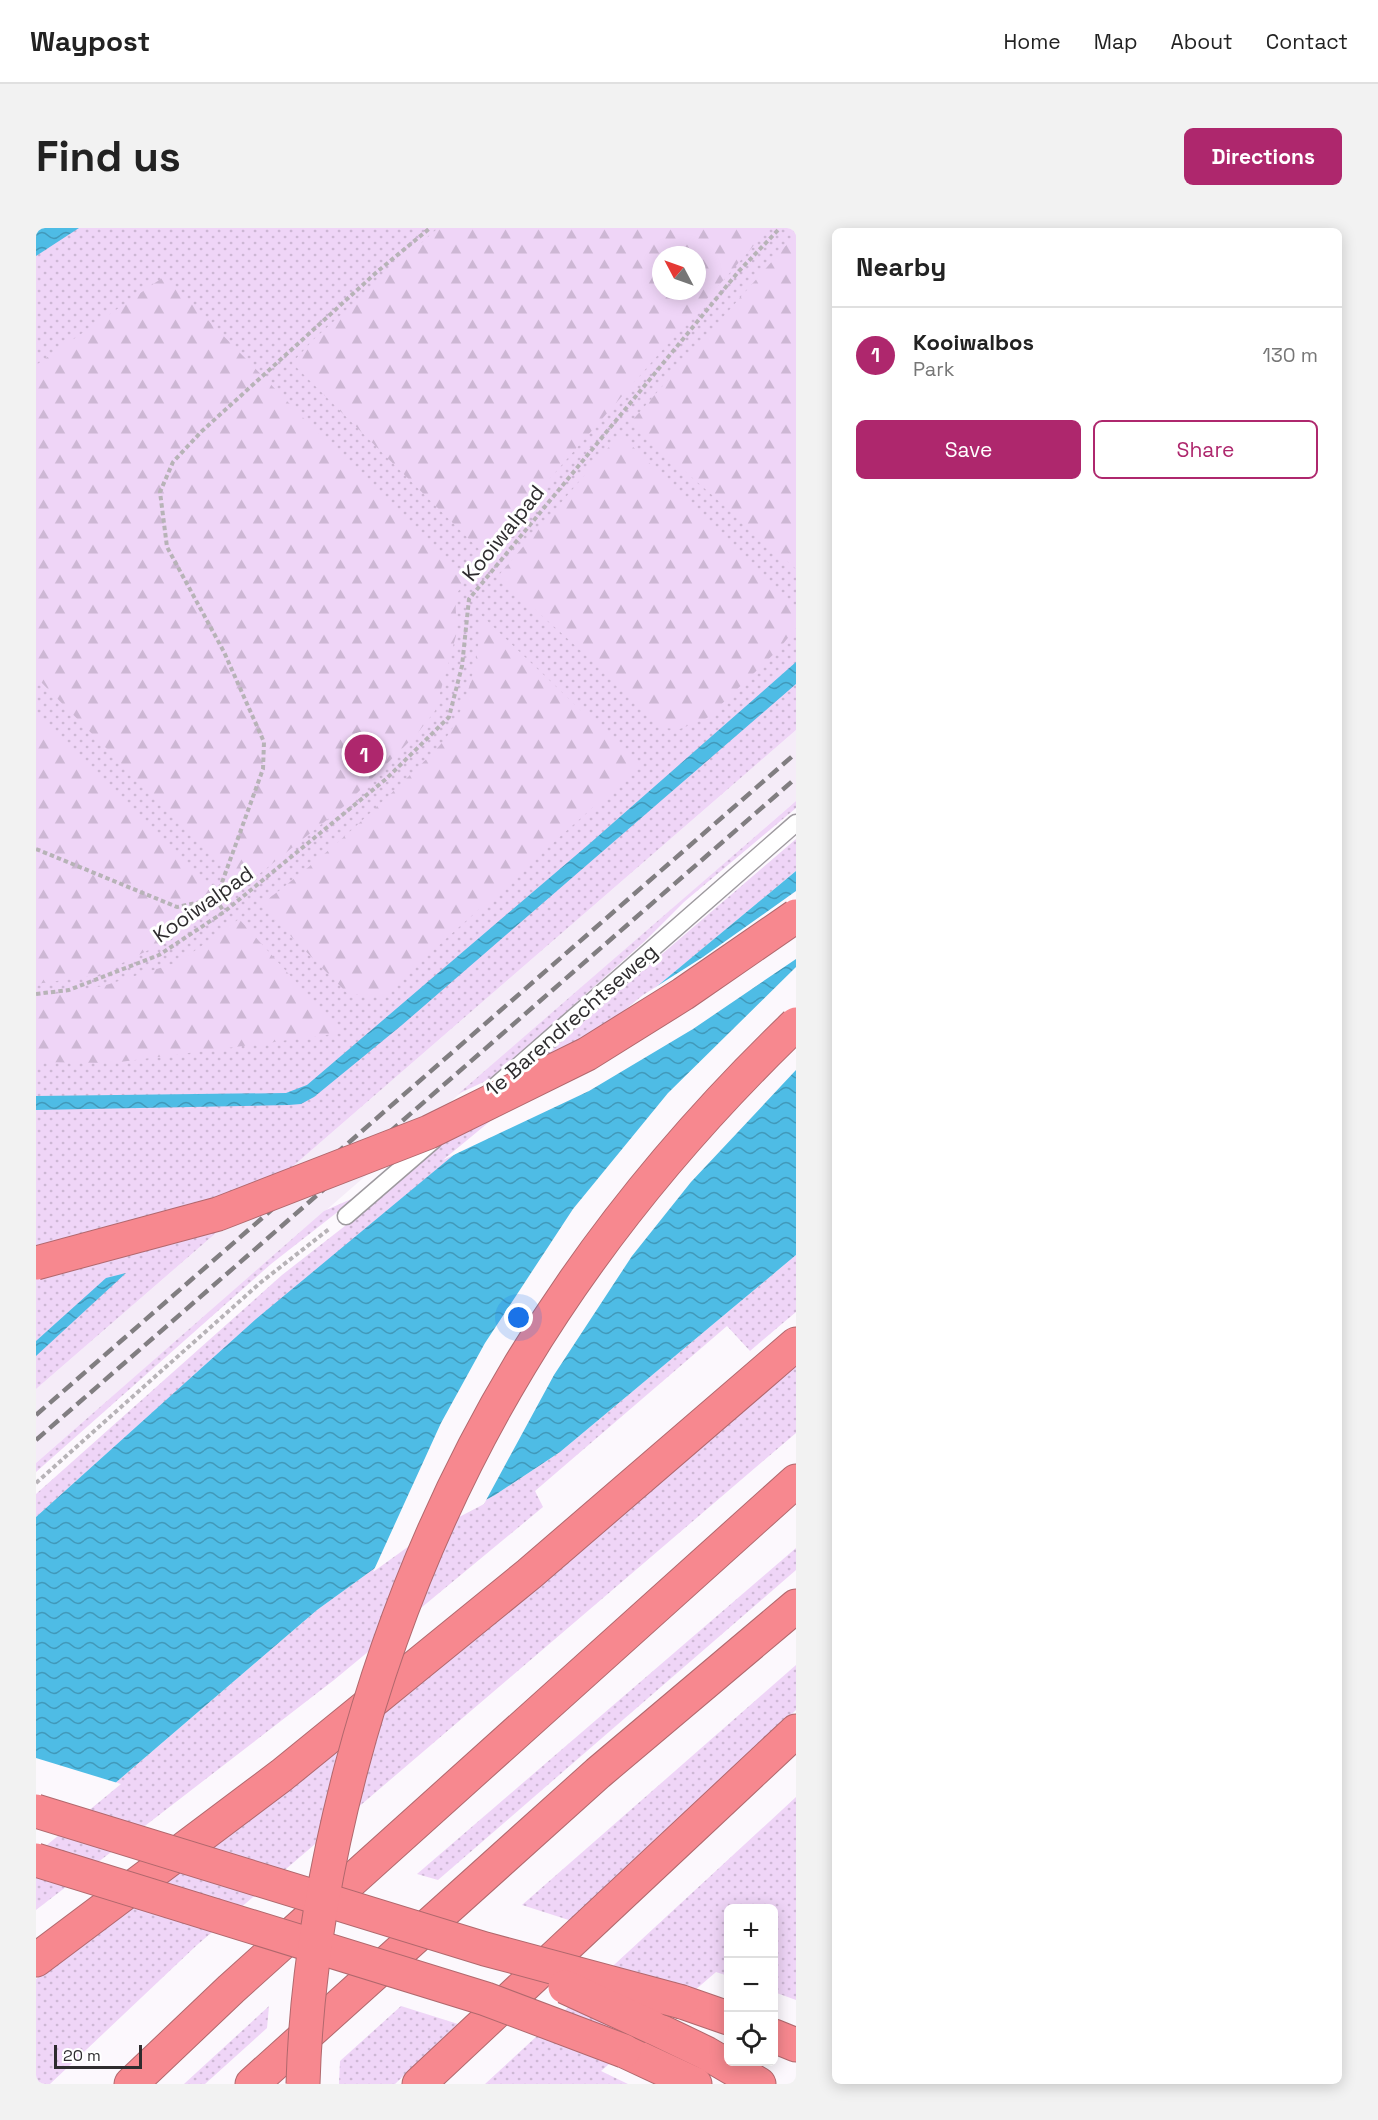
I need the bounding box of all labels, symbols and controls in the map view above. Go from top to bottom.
text: Waypost [30,23,150,59]
text: Home [1003,28,1061,55]
text: Map [1094,28,1138,55]
text: About [1171,28,1233,55]
text: Contact [1266,28,1348,55]
button: Directions [1184,128,1342,185]
text: Find us [36,130,181,183]
north arrow [652,246,706,300]
text: Nearby [856,250,946,284]
text: Kooiwalbos [913,328,1034,356]
text: 1 [871,342,880,368]
text: 130 m [1262,342,1318,368]
text: Park [913,356,955,382]
button: Save [856,420,1081,479]
button: Share [1093,420,1318,479]
street label: Kooiwalpad [456,479,550,587]
pin: 1 [344,732,384,776]
street label: Kooiwalpad [148,860,258,948]
street label: 1e Barendrechtseweg [479,938,663,1102]
your location [504,1303,533,1332]
map controls [724,1904,778,2066]
button: + [724,1904,778,1958]
button: − [724,1958,778,2012]
button: locate [724,2012,778,2066]
scale bar [54,2042,142,2070]
text: 20 m [63,2045,101,2066]

